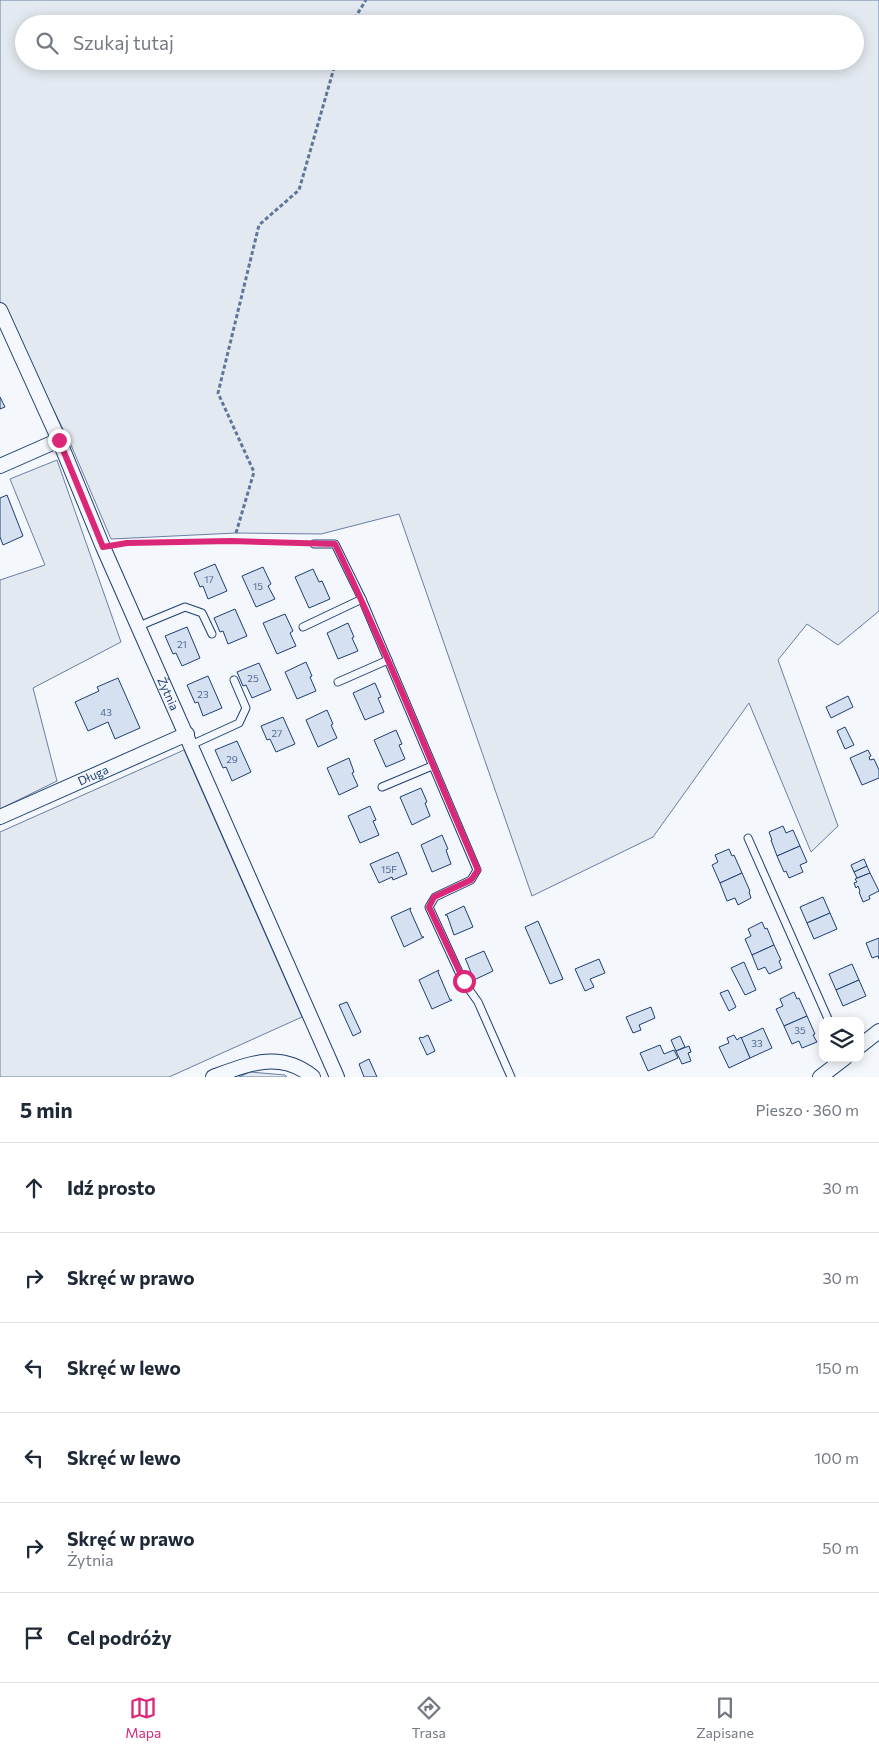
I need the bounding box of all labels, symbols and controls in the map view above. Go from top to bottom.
search box [15,15,864,70]
icon: search [33,29,61,57]
text: Szukaj tutaj [73,31,174,54]
route end [48,429,71,452]
house number: 17 [204,573,214,585]
house number: 15 [253,580,263,592]
house number: 21 [177,638,187,650]
house number: 25 [247,672,259,684]
street label: Żytnia [155,675,182,712]
house number: 23 [197,688,209,700]
house number: 43 [100,706,112,718]
house number: 27 [272,727,282,739]
house number: 29 [226,753,238,765]
street label: Długa [75,762,110,788]
house number: 15F [381,863,397,875]
route start [453,970,476,993]
map controls [819,1017,864,1062]
button: layers [819,1017,864,1062]
house number: 35 [794,1024,806,1036]
house number: 33 [751,1037,763,1049]
text: 5 min [20,1097,73,1122]
text: Pieszo · 360 m [755,1100,859,1119]
icon: ahead [20,1174,48,1202]
text: Idź prosto [67,1176,156,1199]
text: 30 m [822,1178,859,1197]
icon: right [20,1264,48,1292]
text: Skręć w prawo [67,1266,195,1289]
text: 30 m [822,1268,859,1287]
icon: left [20,1354,48,1382]
text: Skręć w lewo [67,1356,181,1379]
text: 150 m [816,1358,859,1377]
icon: left [20,1444,48,1472]
text: Skręć w lewo [67,1446,181,1469]
text: 100 m [814,1448,859,1467]
text: Skręć w prawo [67,1527,195,1550]
icon: right [20,1534,48,1562]
text: 50 m [822,1538,859,1557]
text: Żytnia [67,1550,114,1569]
icon: arrive [20,1624,48,1652]
text: Cel podróży [67,1626,172,1649]
tab: Mapa [125,1694,161,1741]
tab: Trasa [412,1694,446,1741]
tab: Zapisane [696,1694,754,1741]

